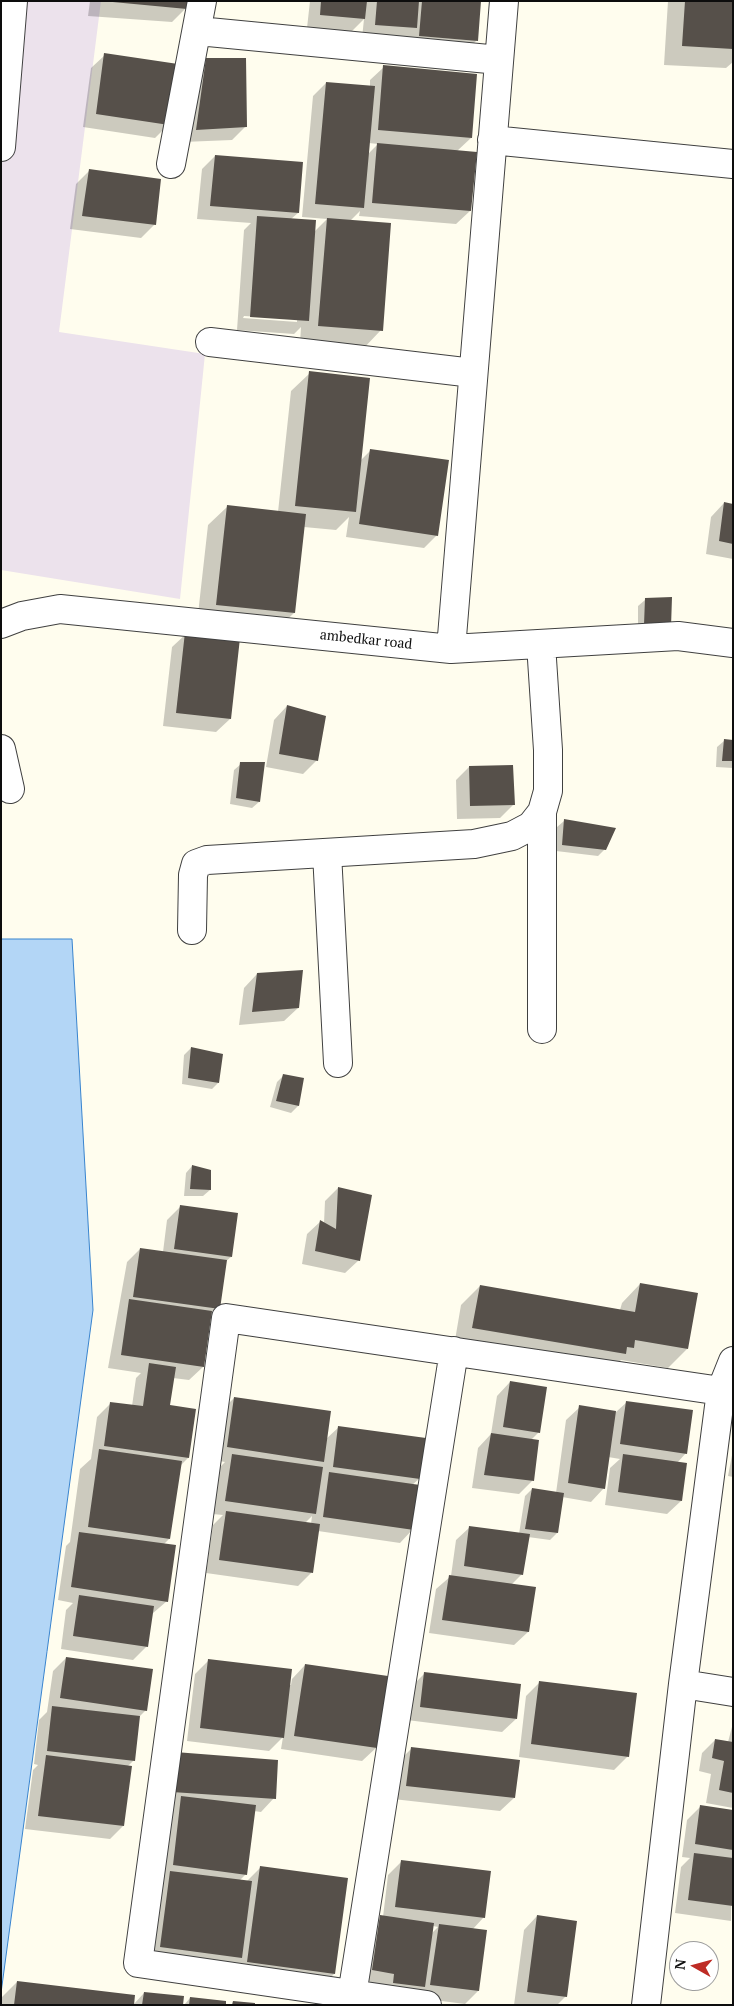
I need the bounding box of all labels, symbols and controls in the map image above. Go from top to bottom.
street label: ambedkar road [319,627,413,653]
north arrow [669,1941,719,1991]
text: N [670,1958,690,1971]

